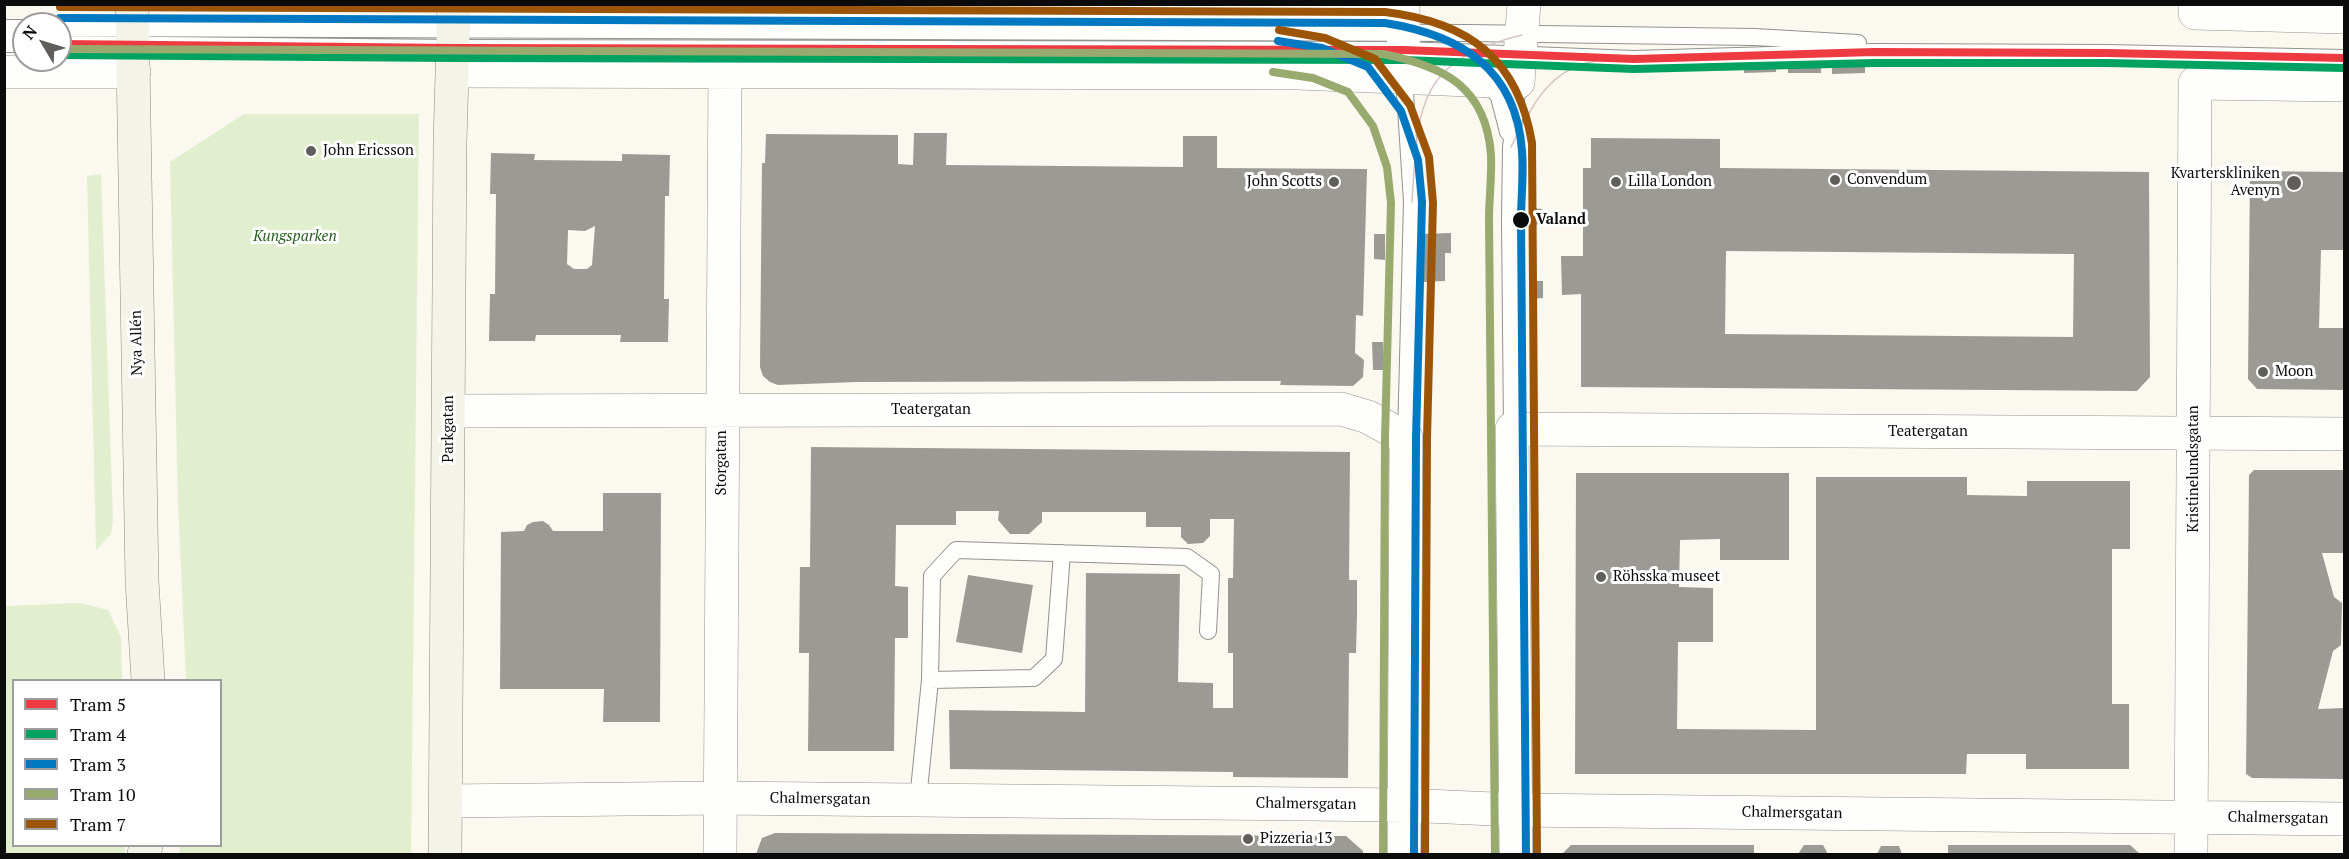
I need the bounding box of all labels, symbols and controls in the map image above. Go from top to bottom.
north arrow [12,12,72,72]
text: N [17,21,42,44]
place label: John Ericsson [323,142,414,160]
marker: John Ericsson [304,144,318,158]
place label: Kvarterskliniken Avenyn [2171,165,2280,200]
place label: Convendum [1847,171,1927,189]
place label: John Scotts [1247,173,1322,191]
place label: Lilla London [1628,173,1712,191]
marker: Convendum [1828,173,1842,187]
marker: Kvarterskliniken Avenyn [2285,174,2303,192]
marker: John Scotts [1327,175,1341,189]
marker: Lilla London [1609,175,1623,189]
marker: Valand [1511,210,1531,230]
place label: Valand [1536,211,1586,229]
park label: Kungsparken [253,228,337,246]
street label: Nya Allén [127,310,147,376]
place label: Moon [2275,363,2314,381]
marker: Moon [2256,365,2270,379]
street label: Parkgatan [440,395,458,463]
street label: Teatergatan [891,401,971,419]
street label: Kristinelundsgatan [2185,405,2203,533]
street label: Teatergatan [1888,423,1968,441]
street label: Storgatan [713,430,731,496]
place label: Röhsska museet [1613,568,1720,586]
marker: Röhsska museet [1594,570,1608,584]
legend [12,679,222,847]
text: Tram 5 [70,692,126,716]
text: Tram 4 [70,722,126,746]
text: Tram 3 [70,752,126,776]
text: Tram 10 [70,782,136,806]
street label: Chalmersgatan [769,789,871,809]
street label: Chalmersgatan [1255,794,1357,814]
street label: Chalmersgatan [1741,803,1843,823]
street label: Chalmersgatan [2227,808,2329,828]
text: Tram 7 [70,812,126,836]
place label: Pizzeria 13 [1260,830,1333,848]
marker: Pizzeria 13 [1241,832,1255,846]

